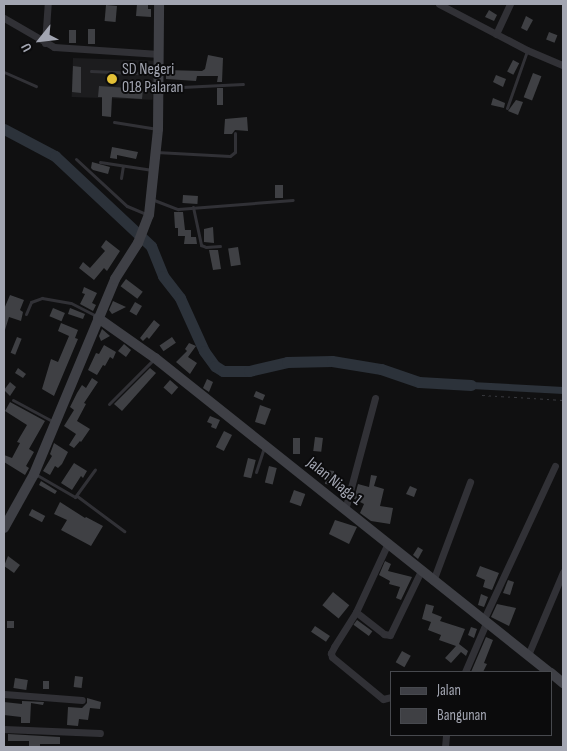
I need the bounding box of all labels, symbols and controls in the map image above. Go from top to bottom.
north arrow [15,15,65,65]
text: U [17,40,36,55]
place label: SD Negeri 018 Palaran [122,60,183,98]
marker: SD Negeri 018 Palaran [106,73,118,85]
street label: Jalan Niaga 1 [302,454,366,510]
legend [390,671,552,736]
text: Jalan [437,681,461,700]
text: Bangunan [437,706,487,725]

